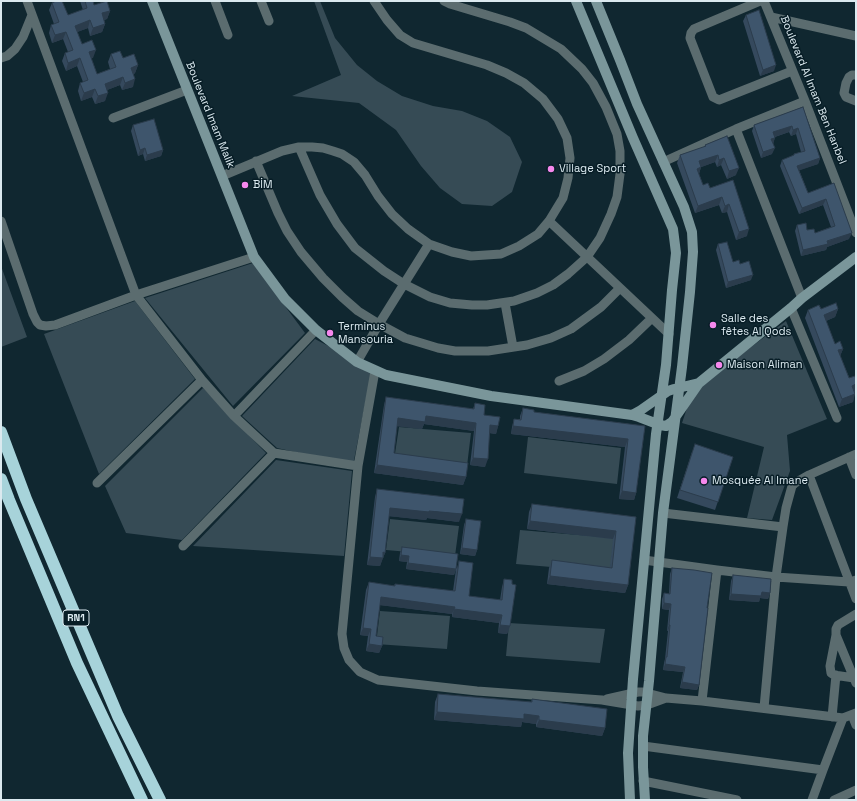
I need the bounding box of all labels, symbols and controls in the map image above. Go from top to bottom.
street label: Boulevard Al Imam Ben Hanbel [777,14,849,166]
street label: Boulevard Imam Malik [183,60,237,170]
place label: Village Sport [559,162,626,176]
marker: Village Sport [546,164,556,174]
place label: BİM [253,178,272,192]
marker: BİM [240,180,250,190]
place label: Salle des fêtes Al Qods [721,312,791,338]
place label: Terminus Mansouria [338,320,393,346]
marker: Salle des fêtes Al Qods [708,320,718,330]
marker: Terminus Mansouria [325,328,335,338]
place label: Maison Aliman [727,358,803,372]
marker: Maison Aliman [714,360,724,370]
place label: Mosquée Al Imane [712,474,808,488]
marker: Mosquée Al Imane [699,476,709,486]
road number: RN1 [63,610,89,626]

